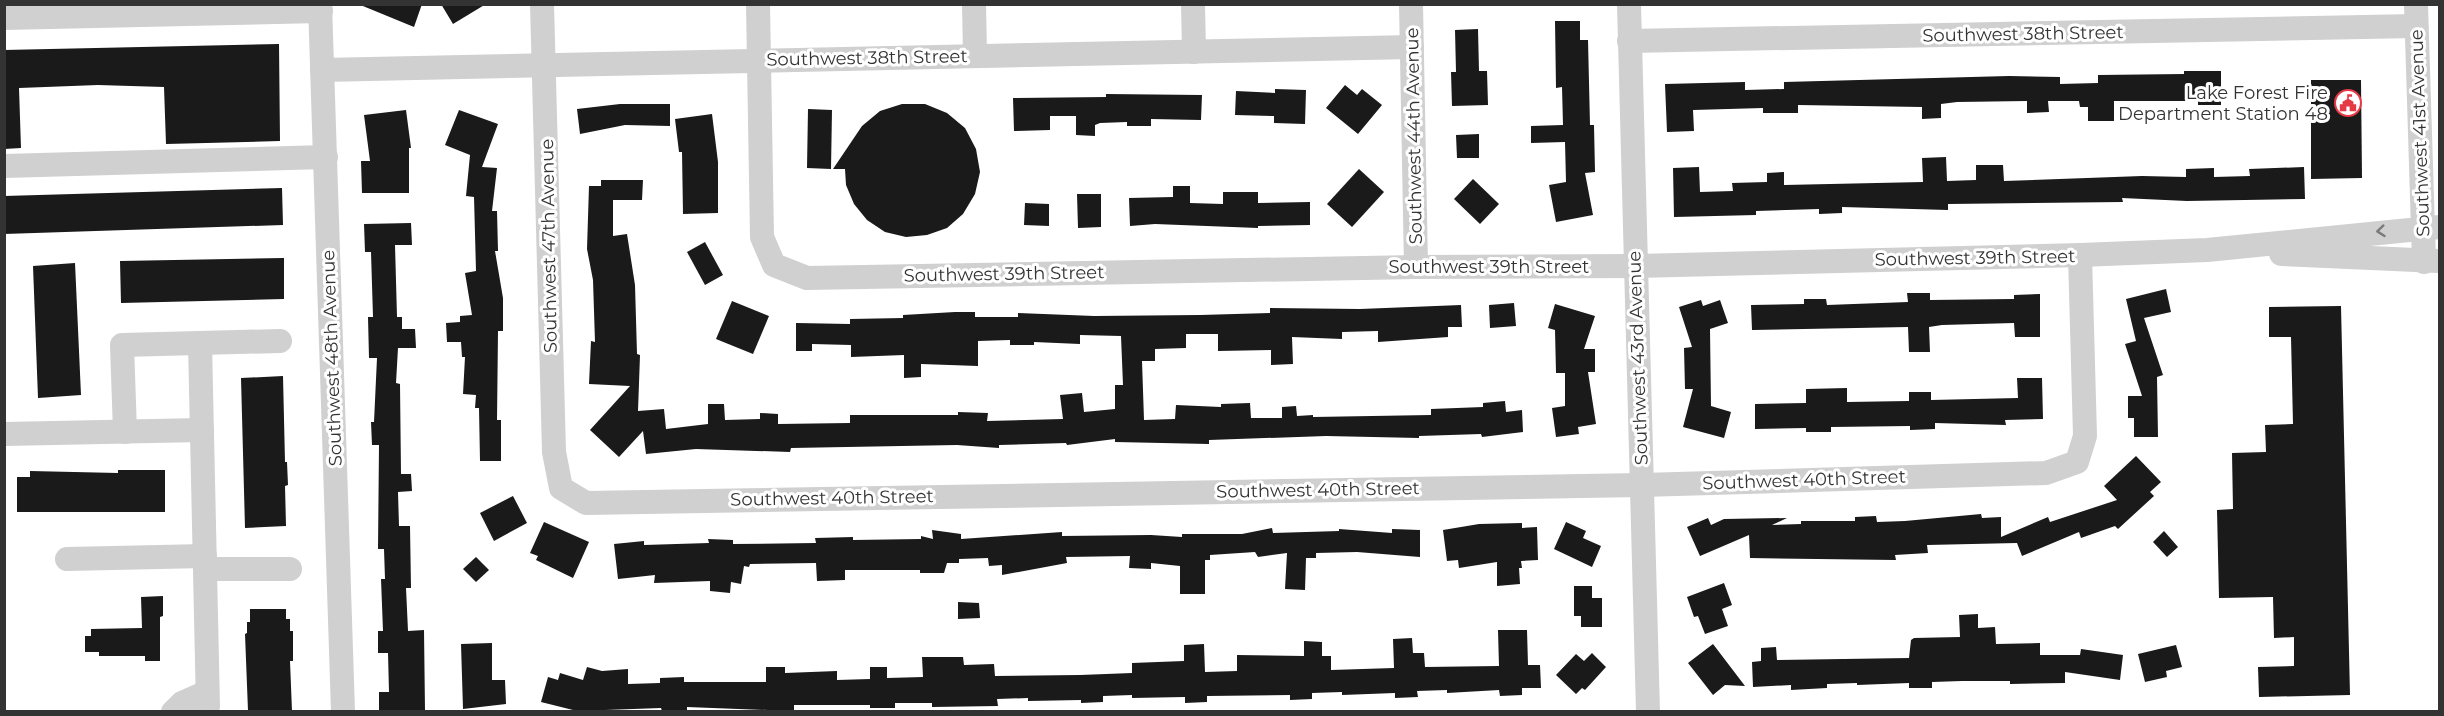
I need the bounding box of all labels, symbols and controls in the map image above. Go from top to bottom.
street label: Southwest 38th Street [1922,21,2124,47]
street label: Southwest 44th Avenue [1401,27,1427,245]
street label: Southwest 41st Avenue [2405,29,2435,237]
street label: Southwest 38th Street [766,45,968,71]
place label: Lake Forest Fire Department Station 48 [2118,82,2328,125]
public building icon: Lake Forest Fire Department Station 48 [2333,88,2363,118]
street label: Southwest 47th Avenue [536,138,562,353]
one-way arrow [2377,225,2386,237]
street label: Southwest 39th Street [1874,245,2076,271]
street label: Southwest 48th Avenue [317,249,347,467]
street label: Southwest 43rd Avenue [1623,250,1653,466]
street label: Southwest 39th Street [1389,256,1589,278]
street label: Southwest 39th Street [903,261,1105,287]
street label: Southwest 40th Street [1702,465,1906,495]
street label: Southwest 40th Street [1216,477,1420,503]
street label: Southwest 40th Street [730,485,934,511]

